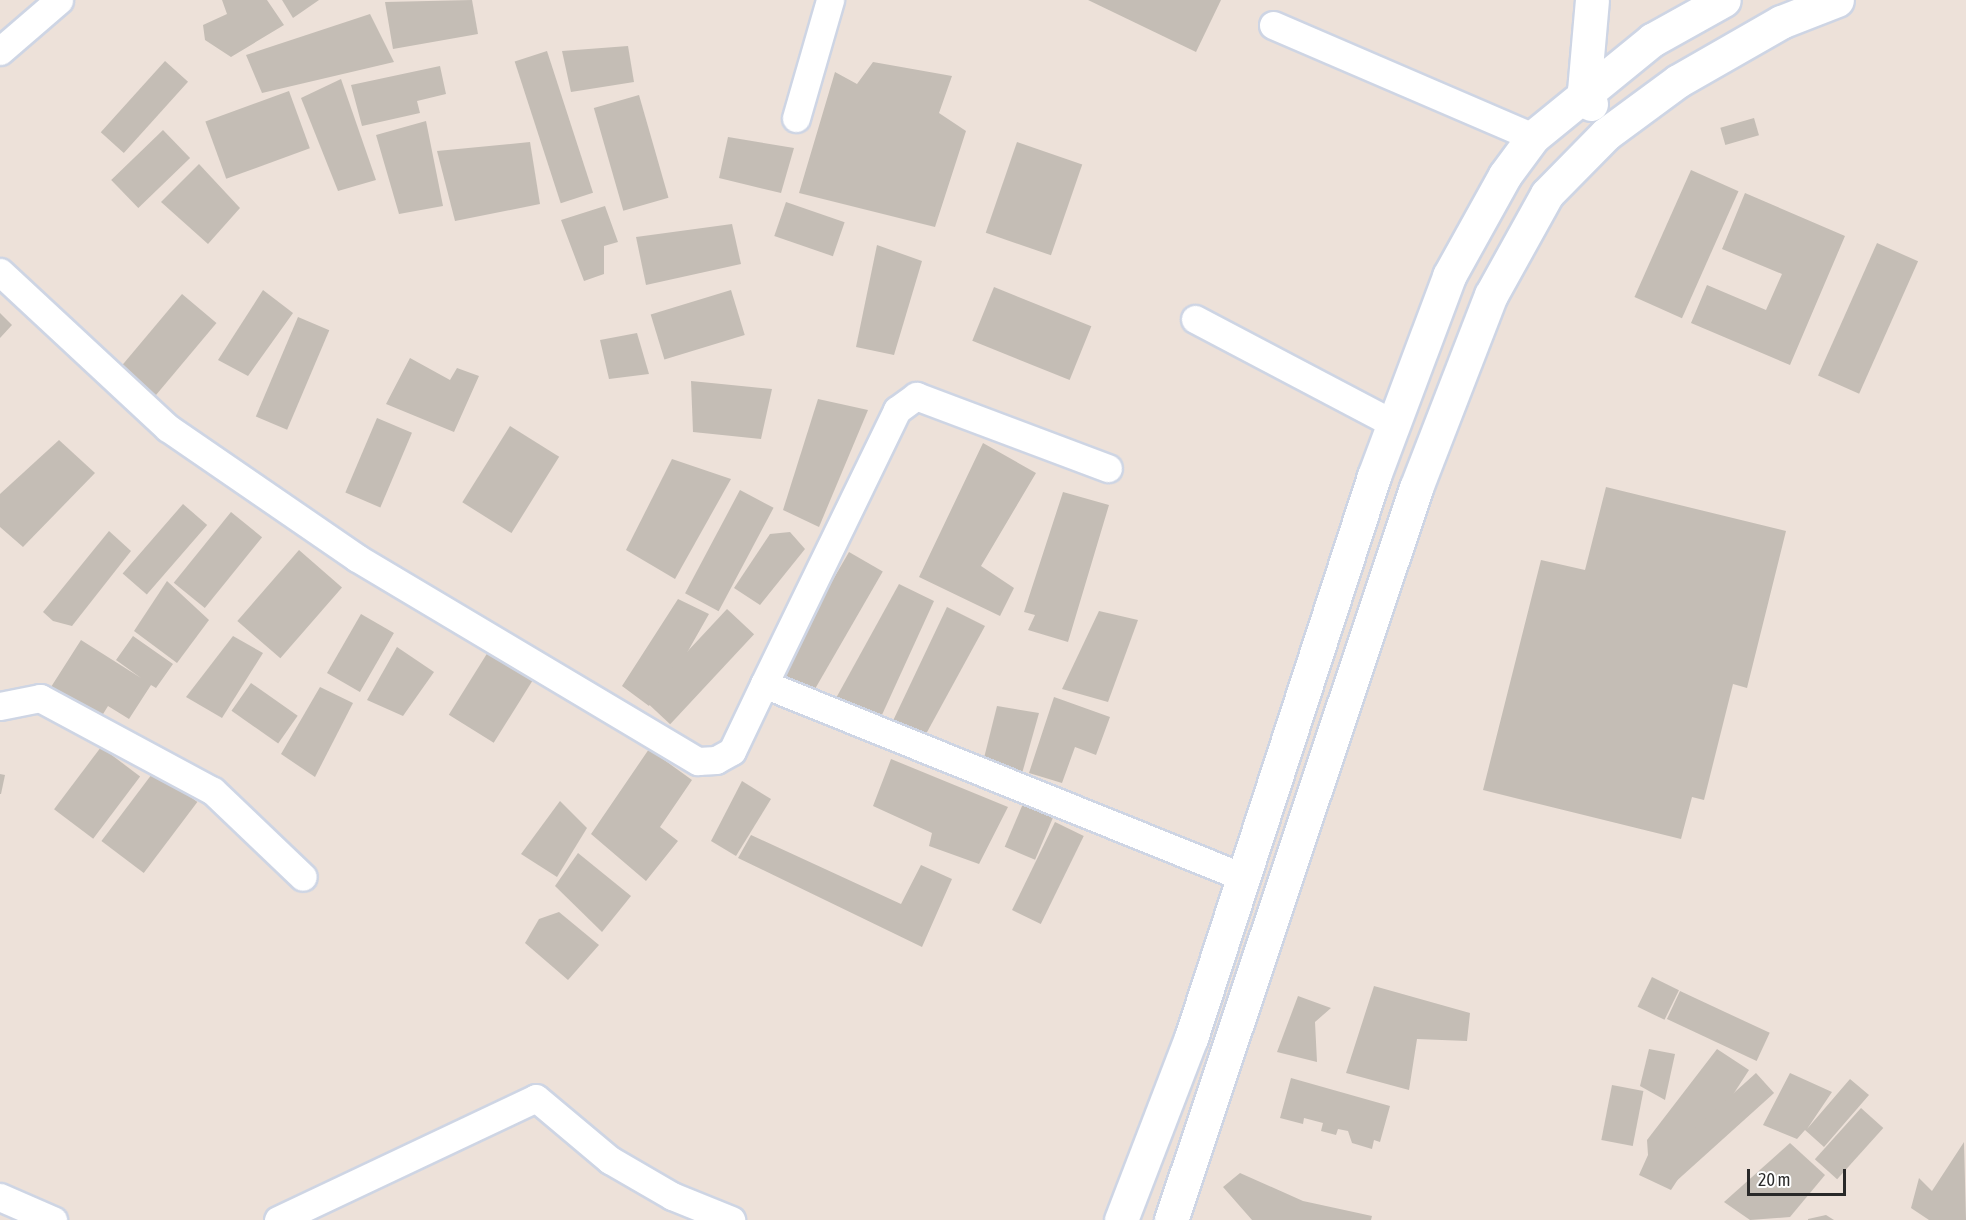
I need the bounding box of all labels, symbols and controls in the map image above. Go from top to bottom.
scale bar [1750,1157,1849,1195]
text: 20 m [1758,1169,1790,1190]

